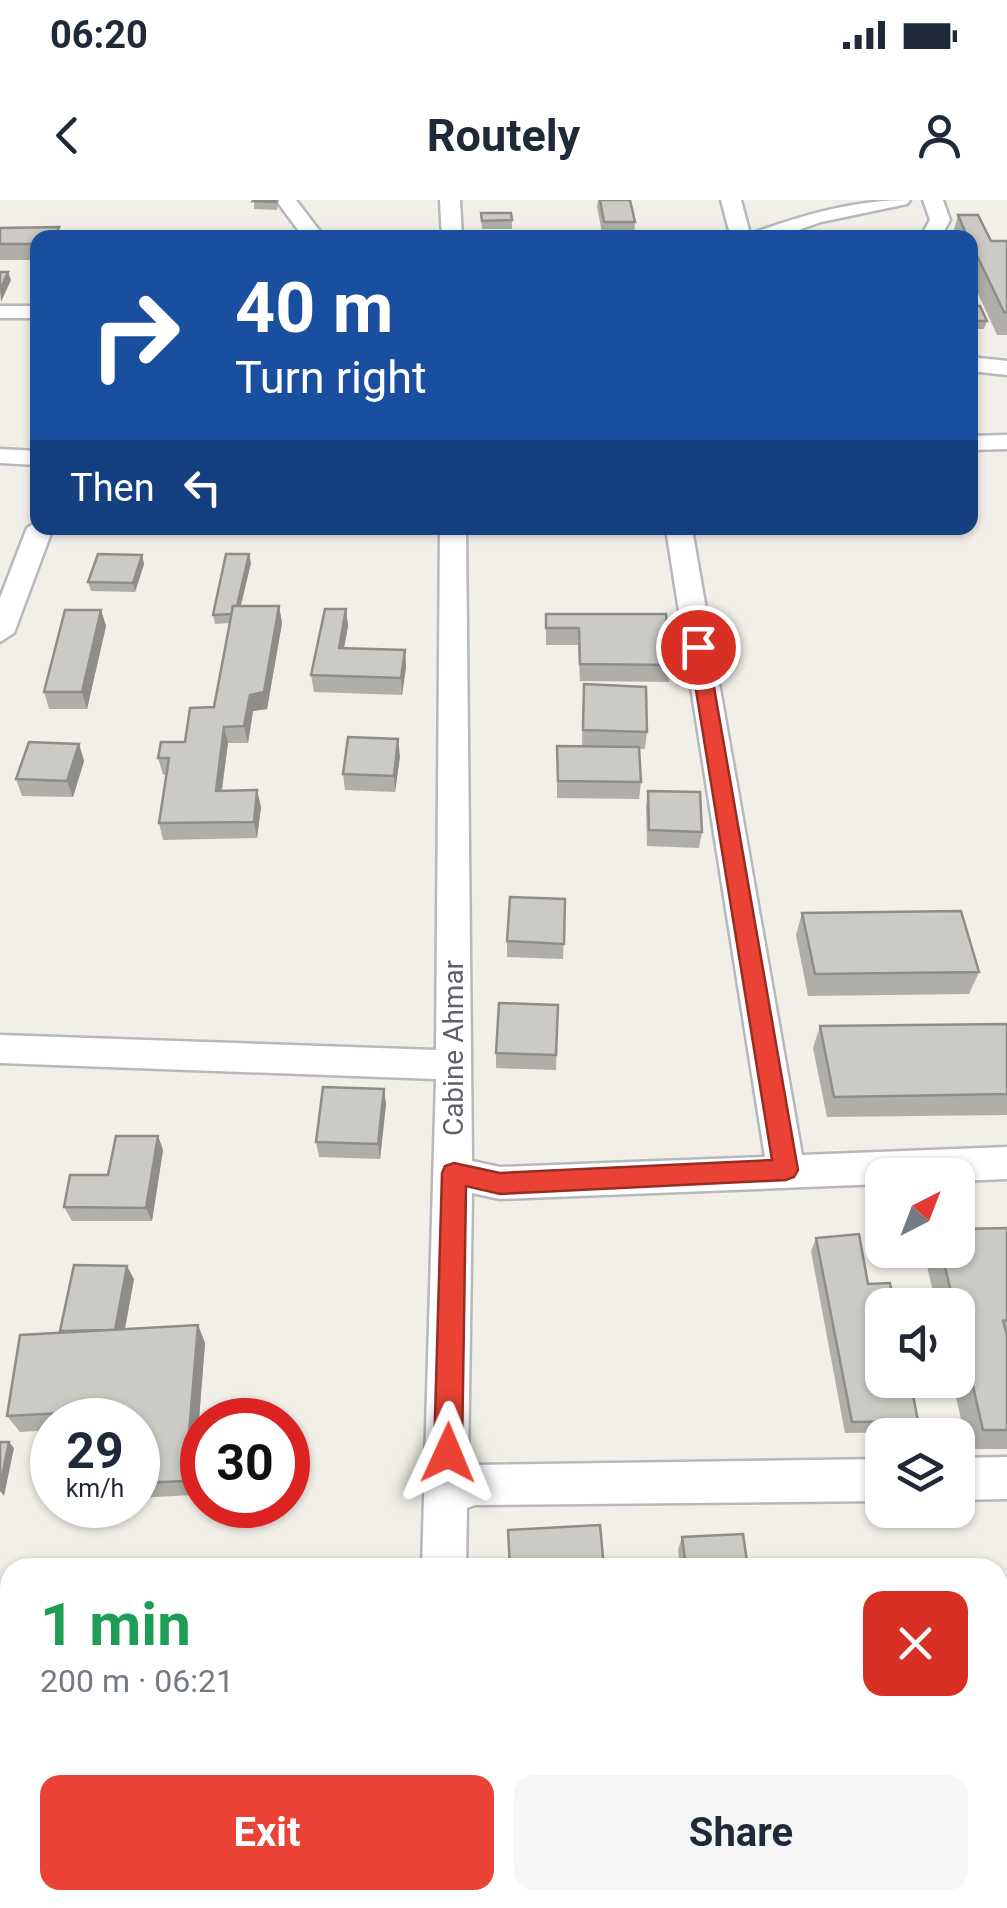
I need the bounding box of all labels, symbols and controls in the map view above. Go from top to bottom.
text: 06:20 [50,13,148,57]
icon: back [40,108,95,163]
icon: person [912,108,967,163]
text: Routely [427,109,580,162]
text: 40 m [235,267,393,349]
icon: right [70,270,200,400]
text: Turn right [235,351,427,404]
icon: left [175,460,230,515]
text: Then [70,466,155,510]
pin [656,605,741,690]
icon: arrive [671,620,726,675]
street label: Cabine Ahmar [437,959,470,1136]
north arrow [865,1158,975,1268]
map controls [865,1158,975,1528]
button: sound [865,1288,975,1398]
speed limit sign: 30 [180,1398,310,1528]
position arrow [396,1401,500,1505]
button: layers [865,1418,975,1528]
text: 29 [66,1422,124,1480]
text: km/h [66,1474,124,1503]
text: 1 min [40,1589,191,1660]
button: close [863,1591,968,1696]
text: 200 m · 06:21 [40,1662,234,1700]
button: Exit [40,1775,494,1890]
button: Share [514,1775,968,1890]

